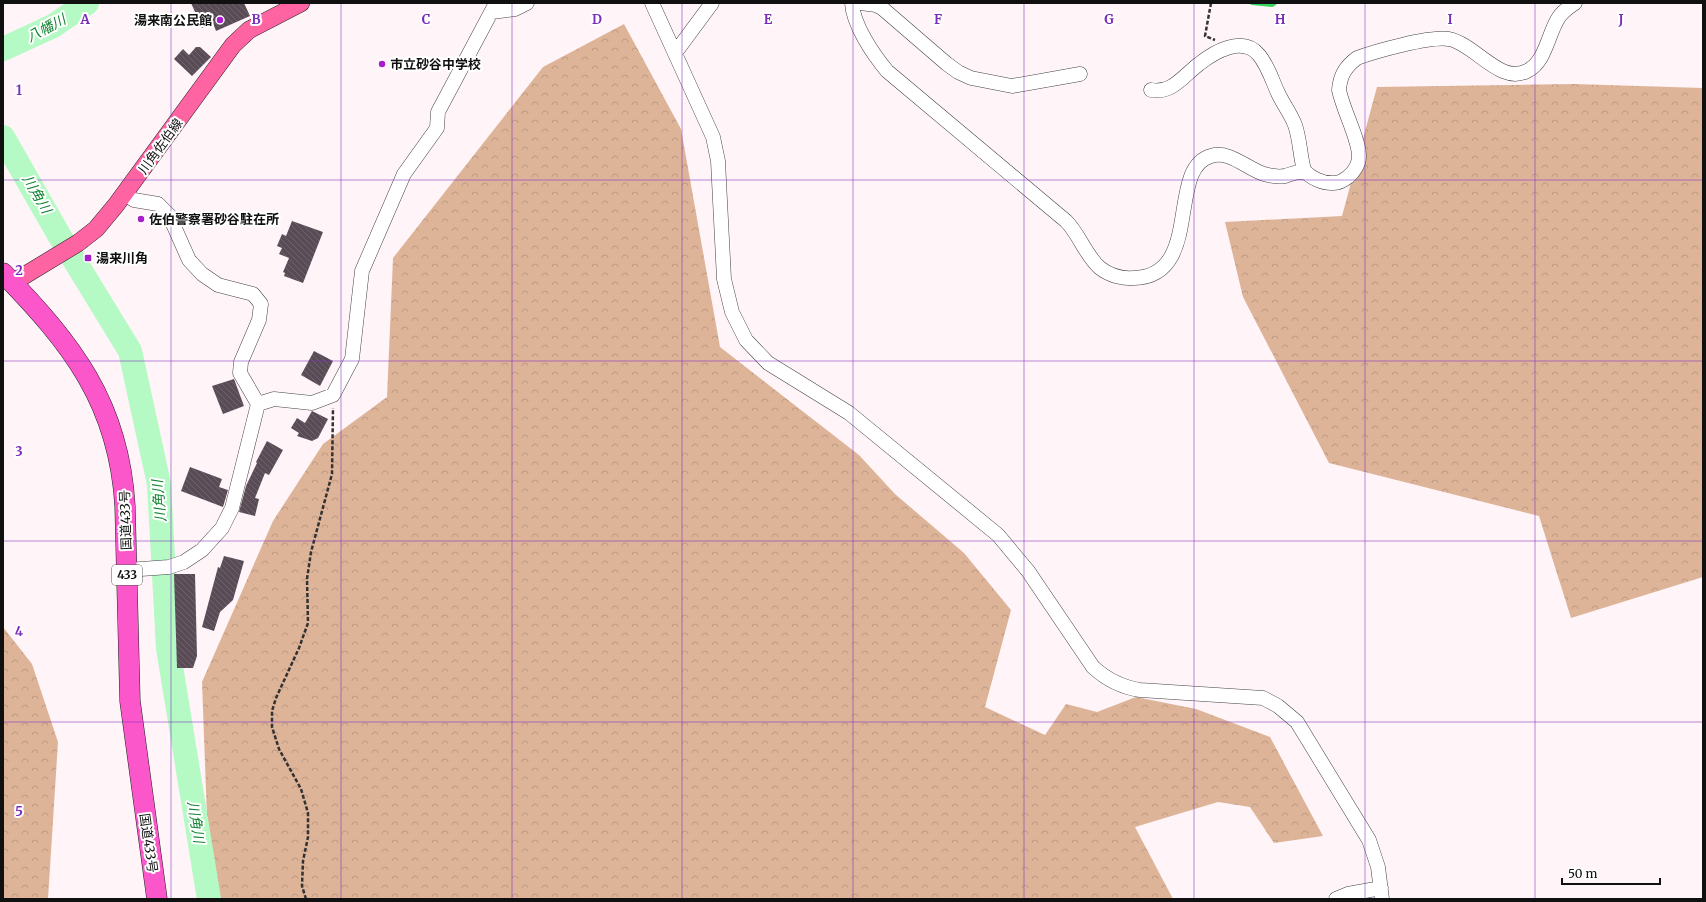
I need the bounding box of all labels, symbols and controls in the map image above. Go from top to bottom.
water label: 八幡川 [23,9,71,46]
text: A [79,11,90,28]
text: B [251,11,261,28]
text: C [422,11,431,28]
text: D [592,11,602,28]
text: E [764,11,773,28]
text: F [934,11,942,28]
text: G [1104,11,1114,28]
text: H [1275,11,1286,28]
text: I [1447,11,1453,28]
text: J [1617,11,1624,28]
place label: 湯来南公民館 [134,12,212,29]
marker: 湯来南公民館 [215,15,225,25]
place label: 市立砂谷中学校 [390,56,481,73]
marker: 市立砂谷中学校 [377,59,387,69]
text: 1 [16,82,22,99]
street label: 川角佐伯線 [134,115,186,178]
water label: 川角川 [18,171,57,218]
place label: 佐伯警察署砂谷駐在所 [149,211,279,228]
marker: 佐伯警察署砂谷駐在所 [136,214,146,224]
place label: 湯来川角 [96,250,148,267]
marker: 湯来川角 [83,253,93,263]
text: 2 [15,262,23,279]
text: 3 [15,443,23,460]
water label: 川角川 [148,477,170,523]
street label: 国道433号 [116,490,135,550]
road number: 433 [112,565,142,585]
text: 4 [15,623,24,640]
water label: 川角川 [184,800,208,846]
text: 5 [15,803,23,820]
street label: 国道433号 [136,812,161,874]
scale bar [1562,860,1660,886]
text: 50 m [1568,866,1597,881]

